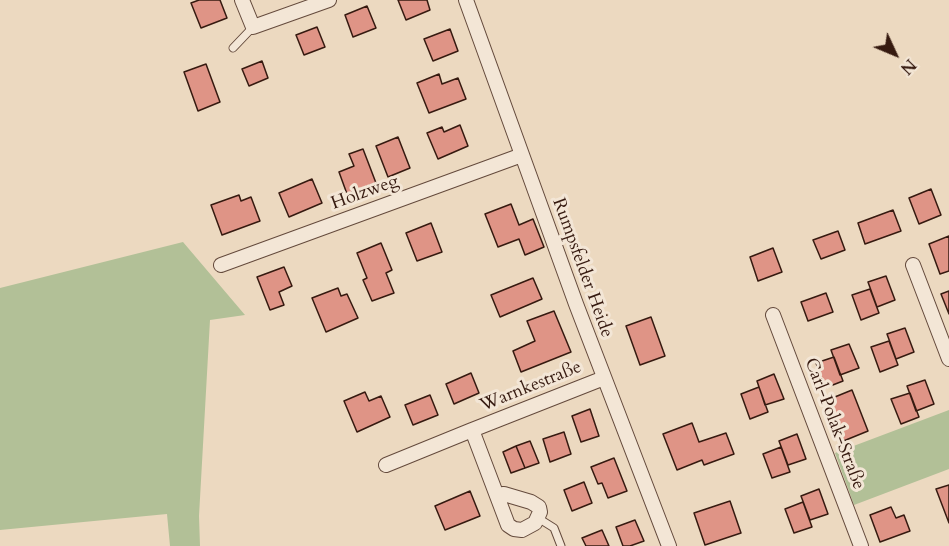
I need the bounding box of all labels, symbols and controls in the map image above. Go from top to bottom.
north arrow [865,24,925,84]
text: N [895,54,921,79]
street label: Holzweg [328,171,402,215]
street label: Rumpsfelder Heide [547,195,617,341]
street label: Carl-Polak-Straße [799,355,869,493]
street label: Warnkestraße [477,357,585,417]

